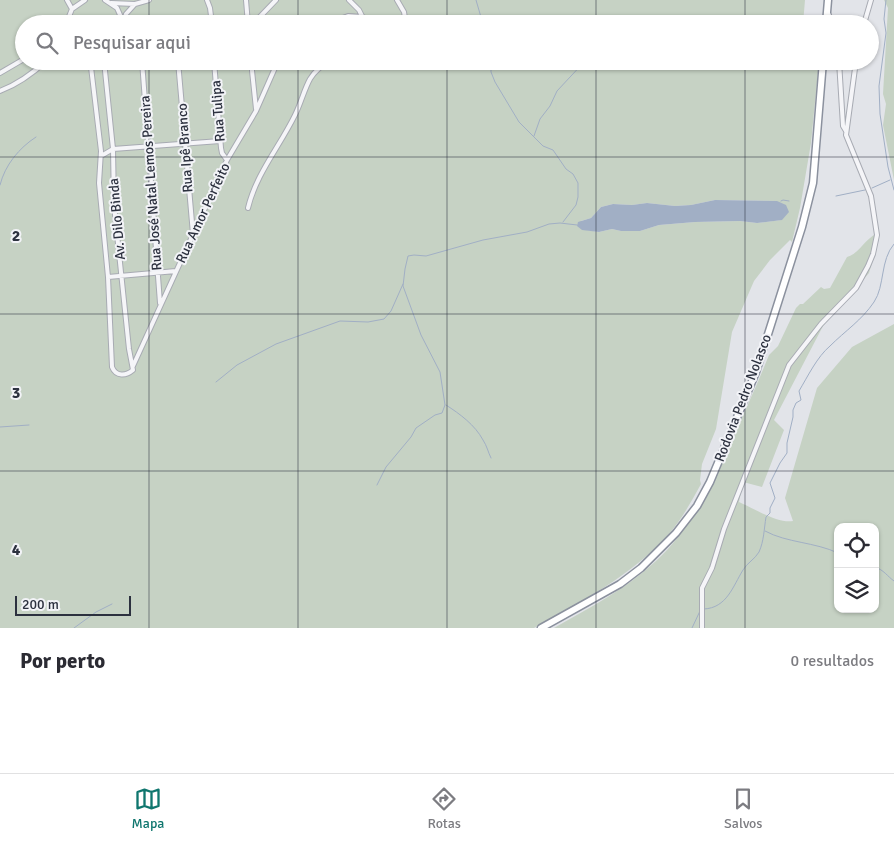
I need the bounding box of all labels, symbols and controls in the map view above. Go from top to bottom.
search box [15,15,879,70]
icon: search [33,29,61,57]
text: Pesquisar aqui [73,31,191,55]
street label: Rua Tulipa [207,80,229,142]
street label: Rua José Natal Lemos Pereira [136,95,166,271]
street label: Rua Ipê Branco [173,103,197,193]
street label: Rua Amor Perfeito [172,160,234,266]
street label: Av. Dilo Binda [105,177,129,261]
text: 2 [12,226,20,246]
street label: Rodovia Pedro Nolasco [711,332,775,464]
text: 3 [12,383,20,403]
map controls [834,523,879,613]
button: locate [834,523,879,568]
text: 4 [12,540,21,560]
button: layers [834,568,879,613]
scale bar [15,593,131,616]
text: 200 m [22,596,59,613]
text: Por perto [20,648,105,674]
text: 0 resultados [791,651,874,671]
tab: Mapa [132,785,164,832]
tab: Rotas [427,785,461,832]
tab: Salvos [724,785,762,832]

